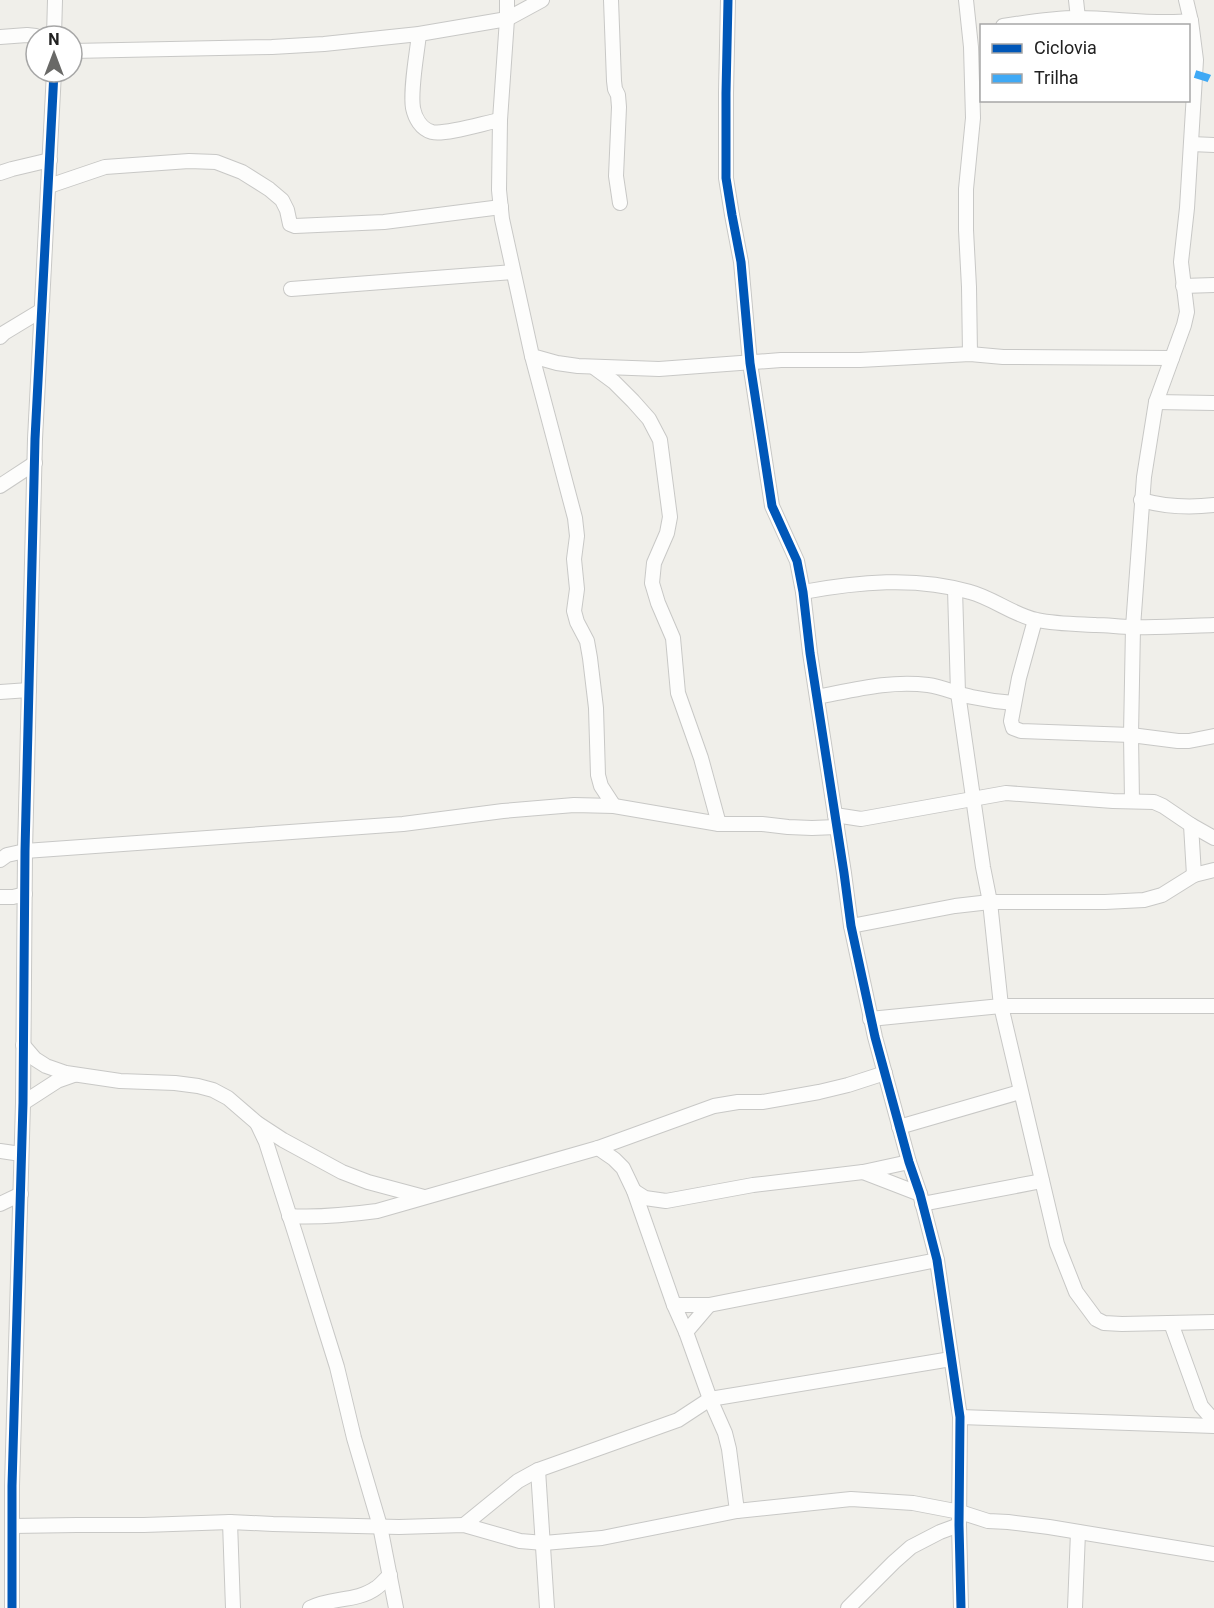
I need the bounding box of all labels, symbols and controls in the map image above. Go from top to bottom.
north arrow [24,24,84,84]
legend [980,24,1190,102]
text: N [48,30,60,49]
text: Ciclovia [1034,37,1097,58]
text: Trilha [1034,67,1079,88]

